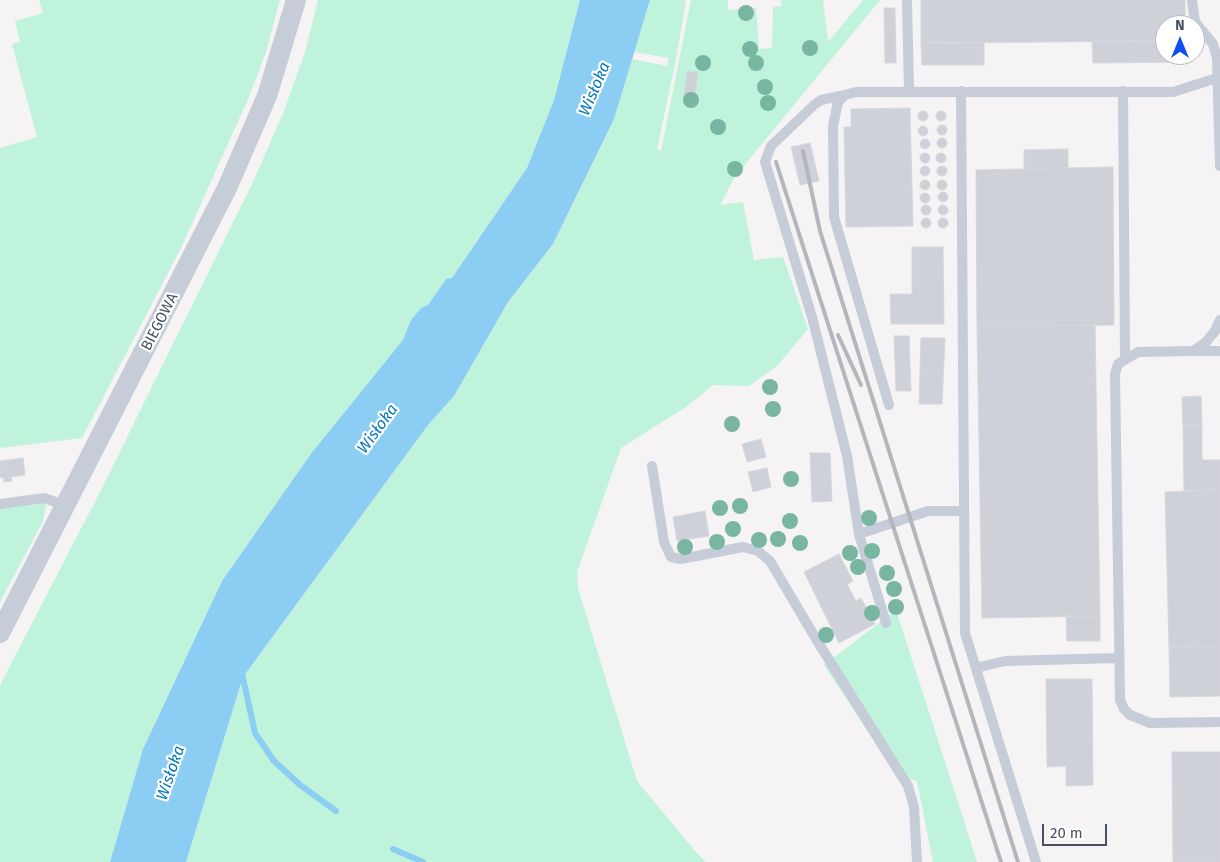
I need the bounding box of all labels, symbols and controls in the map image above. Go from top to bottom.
north arrow [1155,15,1205,65]
text: N [1175,17,1185,34]
water label: Wisłoka [575,59,615,119]
street label: BIEGOWA [138,290,182,354]
water label: Wisłoka [354,401,402,457]
water label: Wisłoka [153,743,189,803]
scale bar [1045,814,1110,846]
text: 20 m [1050,824,1083,842]

